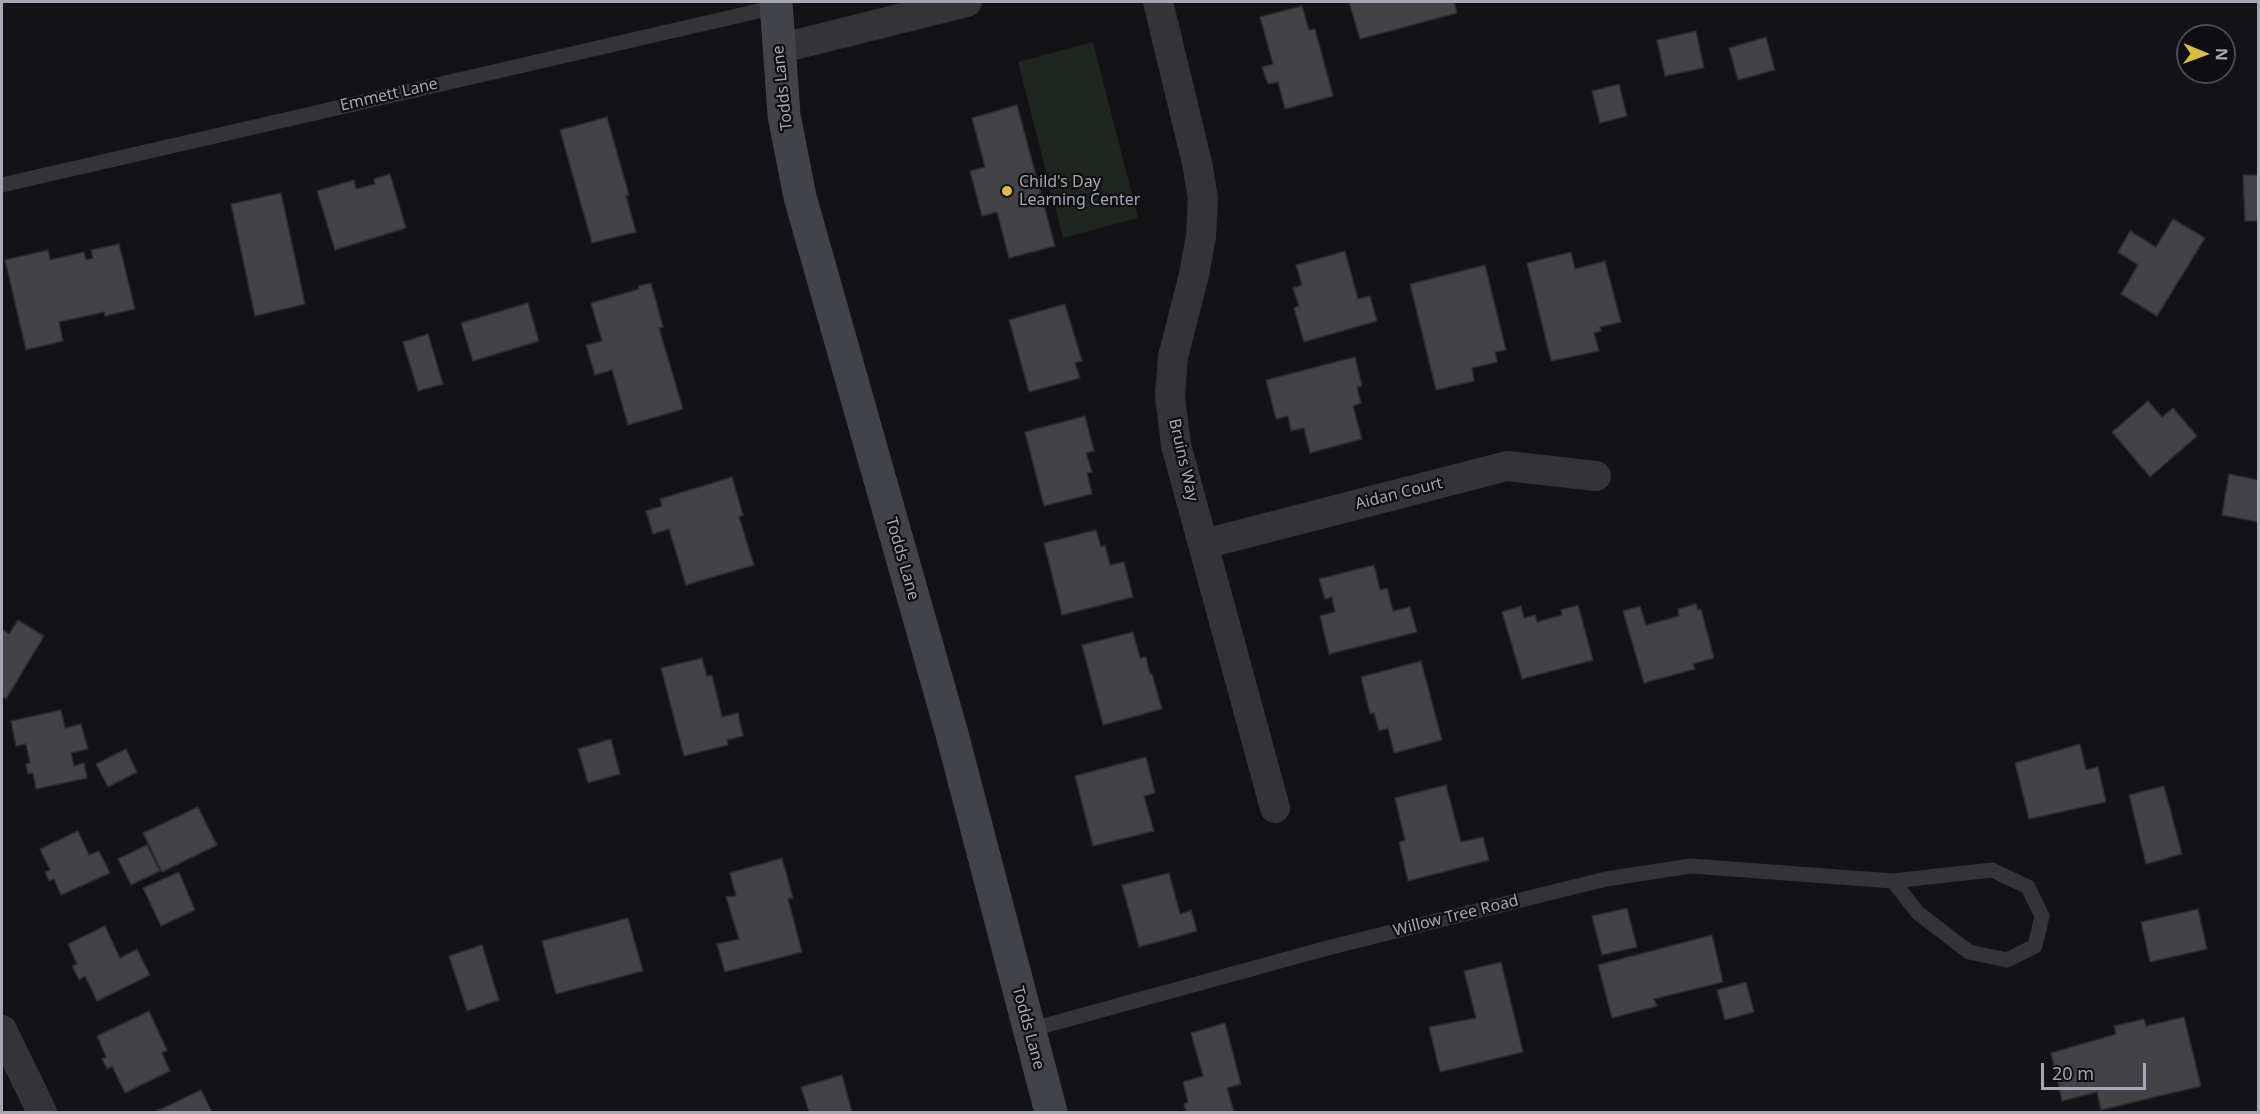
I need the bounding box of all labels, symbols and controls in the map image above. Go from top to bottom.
north arrow [2176,24,2236,84]
street label: Todds Lane [769,45,797,131]
text: N [2211,48,2233,61]
street label: Emmett Lane [338,74,440,116]
place label: Child's Day Learning Center [1019,172,1140,210]
marker: Child's Day Learning Center [1000,184,1014,198]
street label: Bruins Way [1164,417,1202,503]
street label: Aidan Court [1353,474,1445,514]
street label: Todds Lane [881,515,923,603]
street label: Willow Tree Road [1391,891,1521,941]
street label: Todds Lane [1008,984,1048,1072]
scale bar [2044,1051,2149,1089]
text: 20 m [2052,1061,2094,1085]

